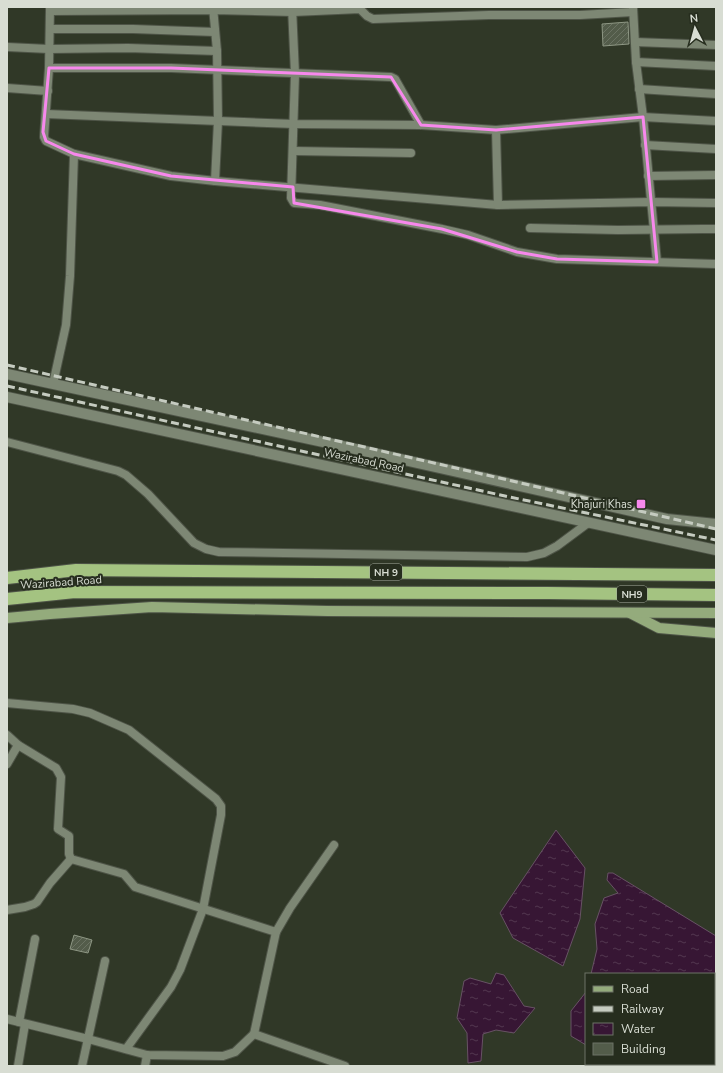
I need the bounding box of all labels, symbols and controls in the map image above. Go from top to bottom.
north arrow [675,8,715,48]
text: N [689,11,699,26]
street label: Wazirabad Road [322,445,405,476]
place label: Khajuri Khas [571,497,632,512]
marker: Khajuri Khas [635,498,647,510]
road number: NH 9 [370,564,402,580]
street label: Wazirabad Road [20,572,102,593]
road number: NH9 [617,586,647,602]
legend [585,973,715,1065]
text: Road [621,981,649,997]
text: Railway [621,1001,665,1017]
text: Water [621,1021,655,1037]
text: Building [621,1041,666,1057]

